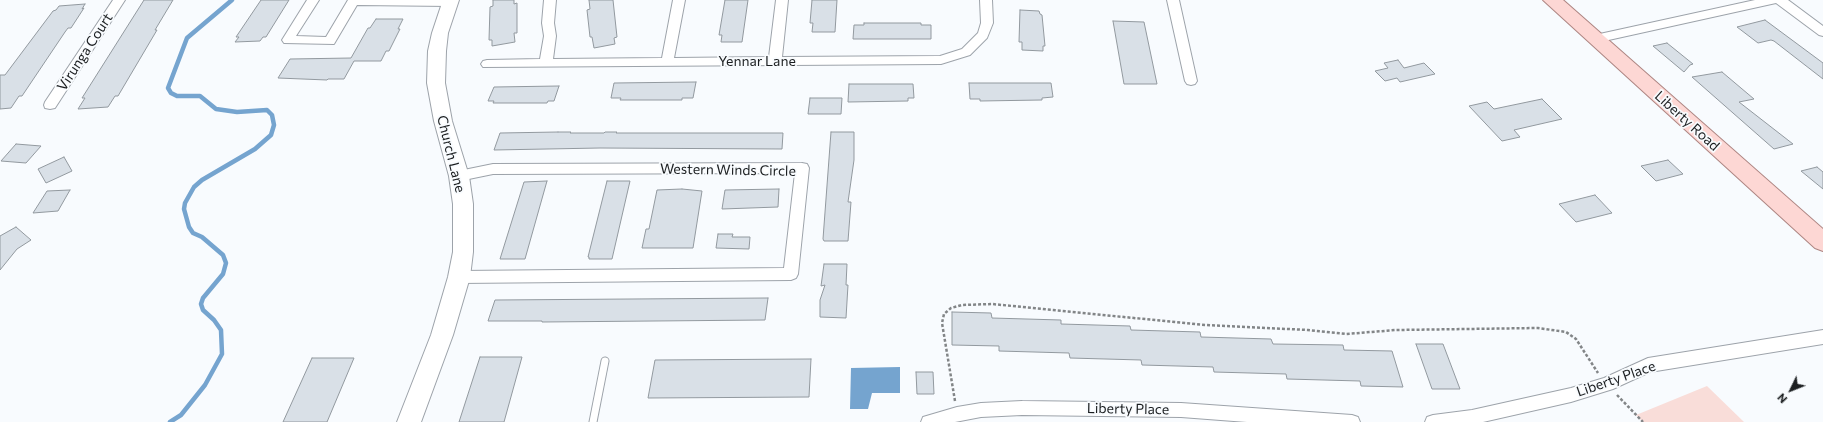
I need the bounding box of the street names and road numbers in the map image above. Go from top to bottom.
street label: Virunga Court [54,10,116,94]
street label: Yennar Lane [718,53,796,69]
street label: Liberty Road [1651,88,1723,154]
street label: Church Lane [433,114,469,194]
street label: Western Winds Circle [660,160,796,180]
street label: Liberty Place [1574,358,1658,400]
street label: Liberty Place [1087,400,1169,418]

